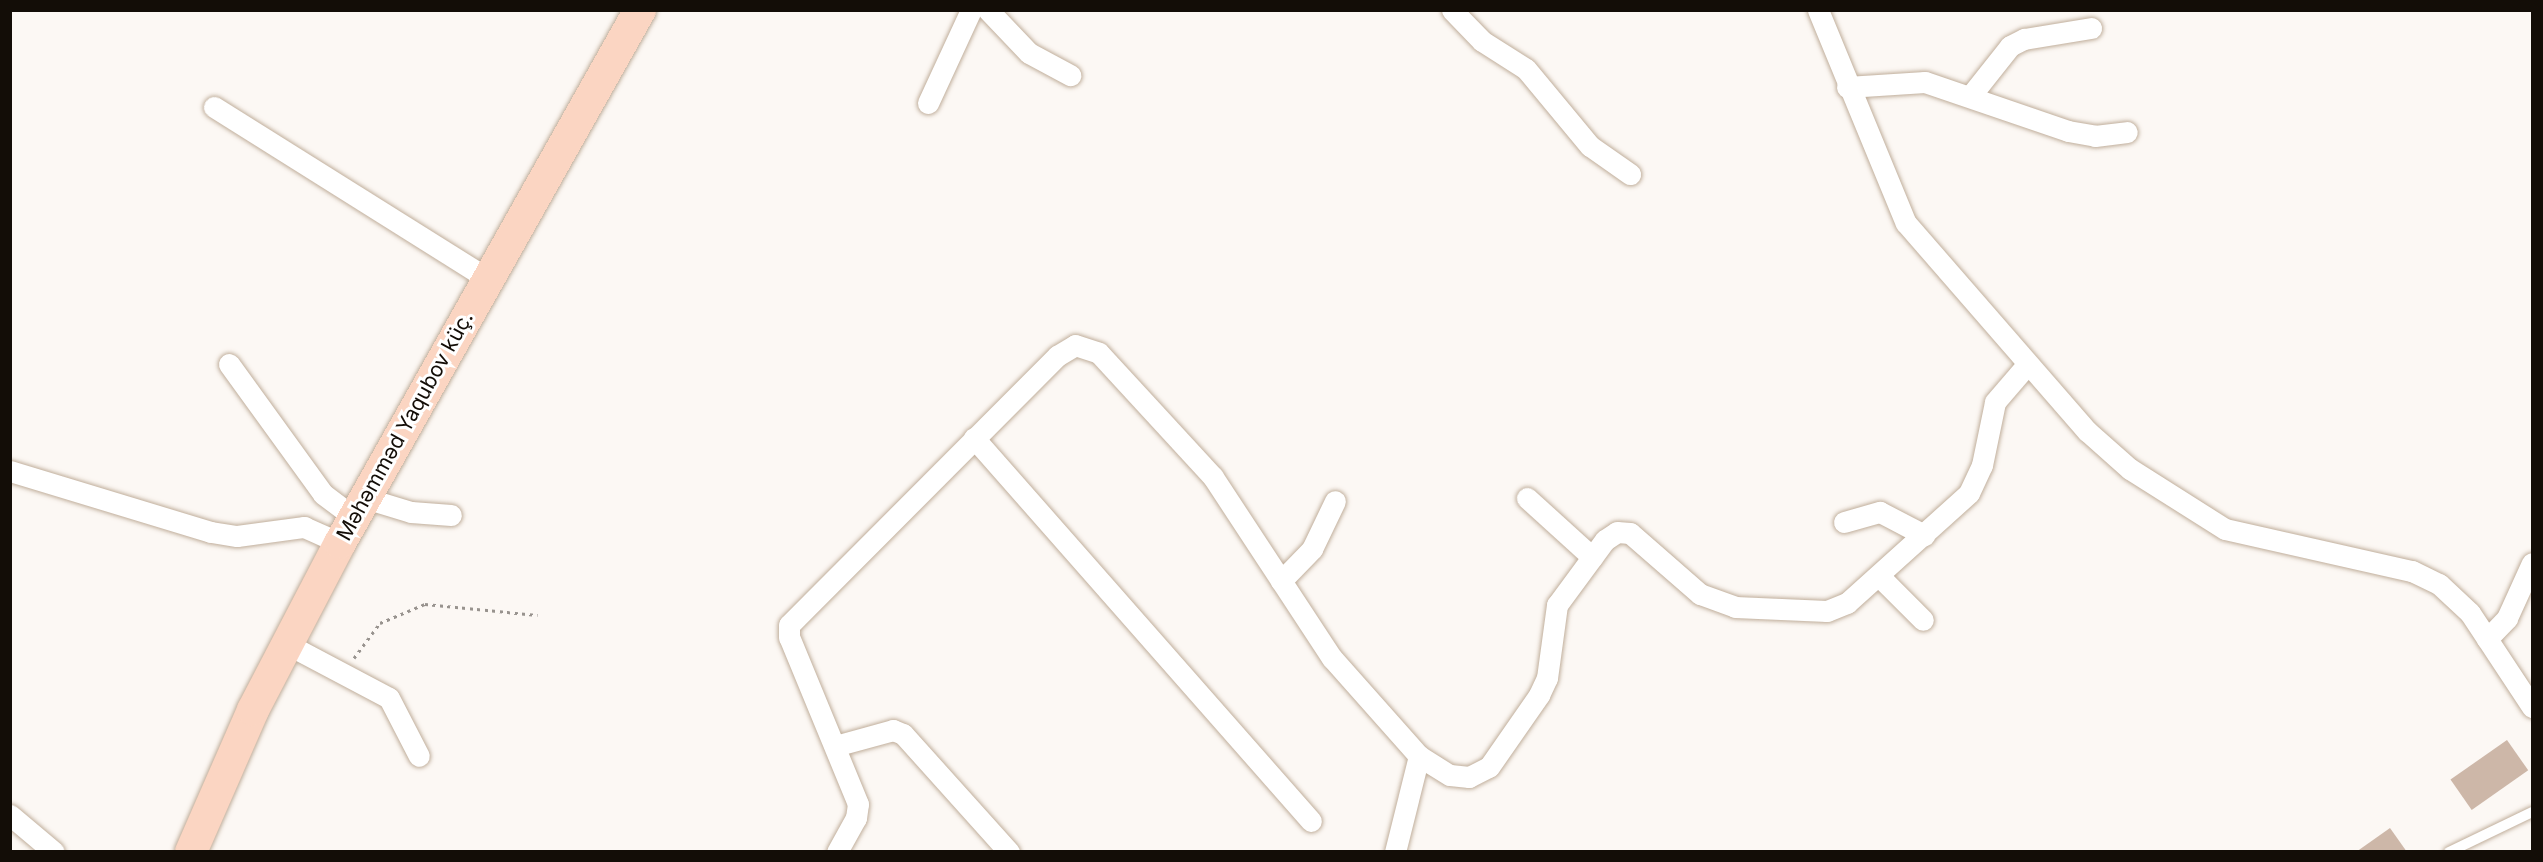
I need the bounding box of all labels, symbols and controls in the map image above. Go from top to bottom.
street label: Məhəmməd Yaqubov küç. [331,307,479,545]

